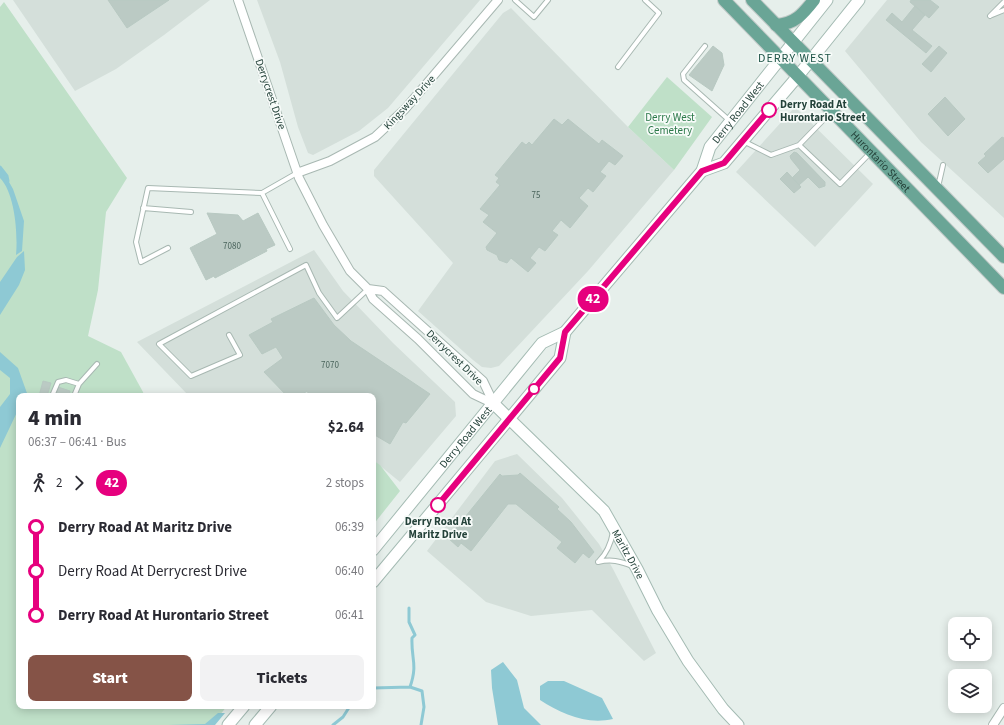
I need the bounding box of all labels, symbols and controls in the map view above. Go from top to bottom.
district label: DERRY WEST [758,50,832,67]
street label: Derrycrest Drive [251,57,290,132]
street label: Kingsway Drive [380,71,439,133]
street label: Derry Road West [709,78,768,147]
place label: Derry Road At Hurontario Street [780,97,866,125]
marker: Derry Road At Hurontario Street [761,102,777,118]
park label: Derry West Cemetery [645,110,695,138]
street label: Hurontario Street [847,128,914,196]
house number: 75 [532,189,541,202]
house number: 7080 [223,240,241,253]
line badge: 42 [575,286,611,312]
text: 42 [586,289,600,309]
street label: Derrycrest Drive [423,326,487,389]
house number: 7070 [321,359,339,372]
unlabelled marker [528,383,540,395]
text: 4 min [28,402,82,434]
street label: Derry Road West [436,403,496,471]
text: $2.64 [328,417,364,438]
text: 06:37 – 06:41 · Bus [28,433,126,451]
icon: walk [28,472,50,494]
icon: forward [68,472,90,494]
text: 42 [104,473,119,493]
text: 2 [56,474,62,492]
text: 2 stops [326,474,364,492]
marker: Derry Road At Maritz Drive [430,497,446,513]
place label: Derry Road At Maritz Drive [405,514,472,542]
text: Derry Road At Maritz Drive [58,517,232,538]
text: 06:39 [335,518,364,536]
street label: Maritz Drive [608,527,648,582]
text: Derry Road At Derrycrest Drive [58,561,247,582]
text: 06:40 [335,562,364,580]
text: Derry Road At Hurontario Street [58,605,269,626]
text: 06:41 [335,606,364,624]
map controls [948,617,992,713]
button: locate [948,617,992,661]
button: Start [28,655,192,701]
button: Tickets [200,655,364,701]
button: layers [948,669,992,713]

